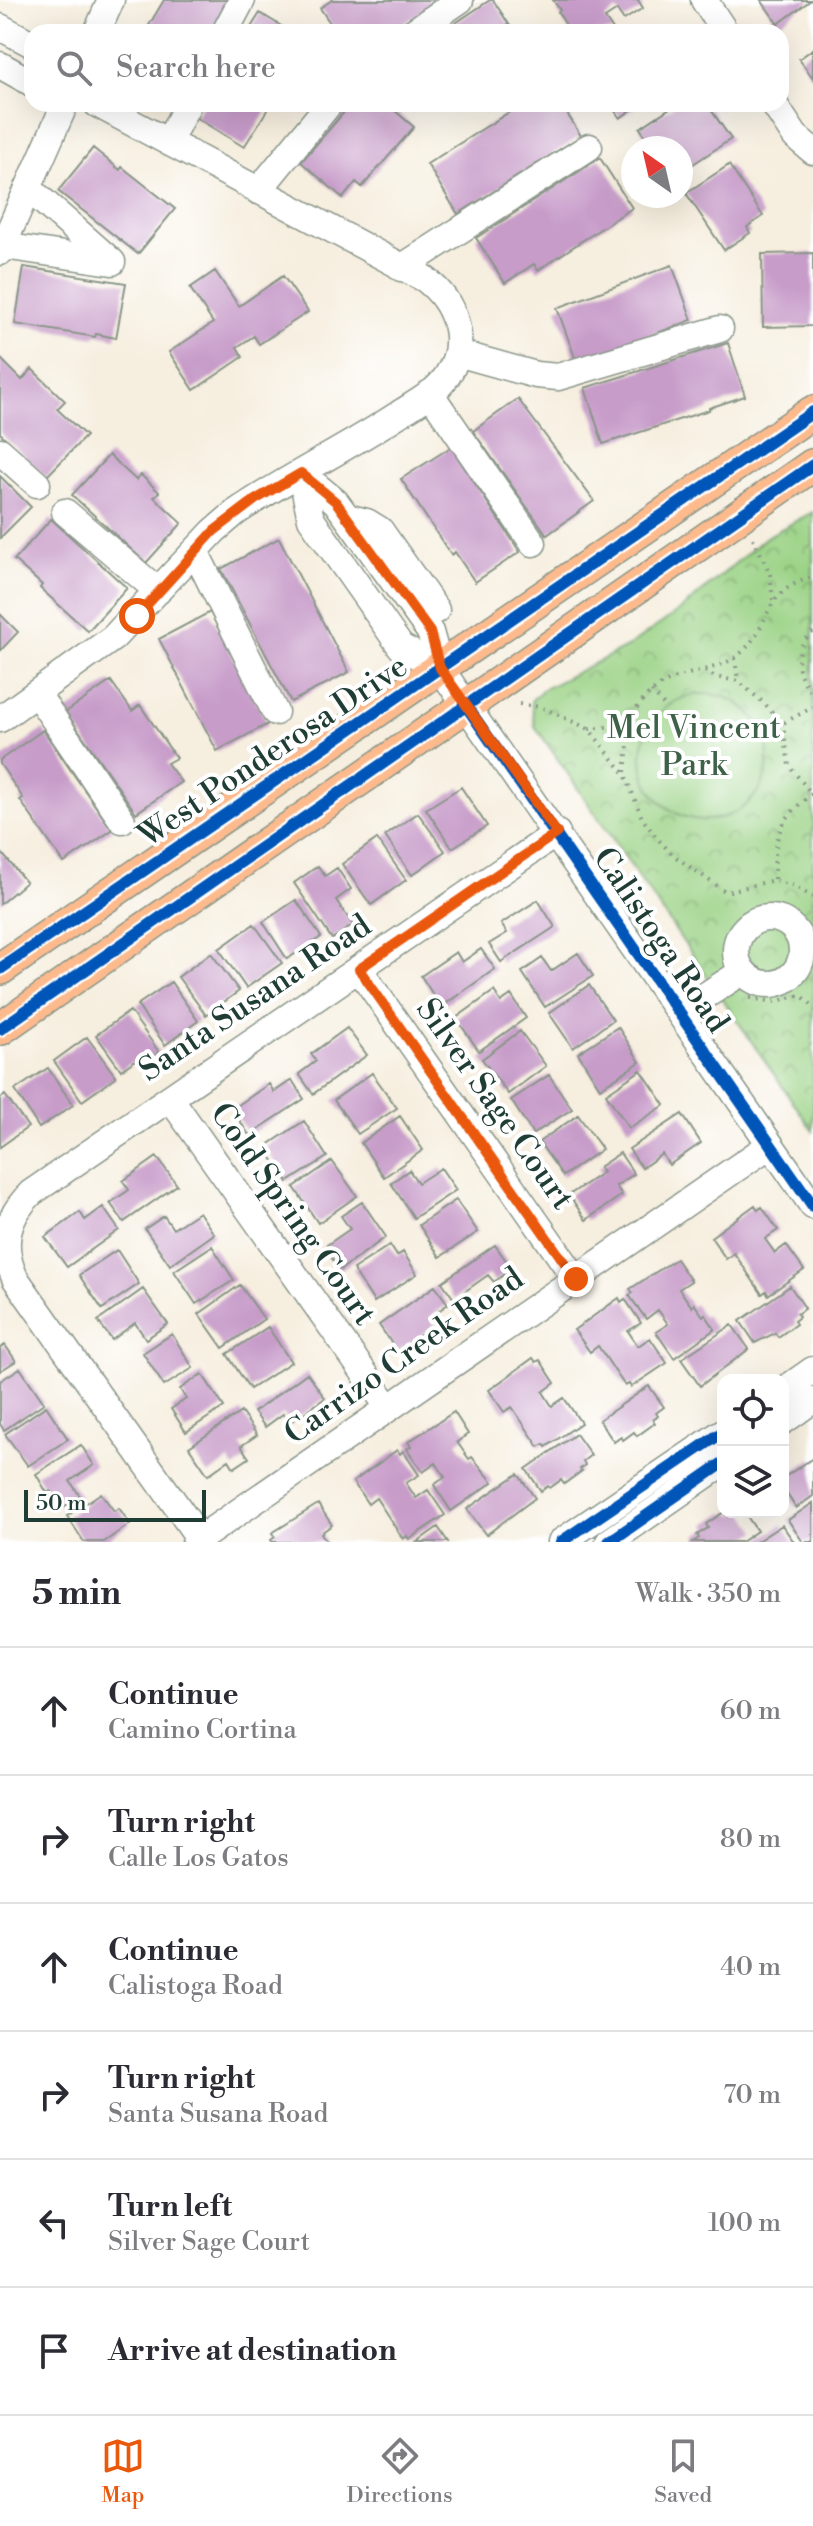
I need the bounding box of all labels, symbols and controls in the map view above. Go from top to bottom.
search box [24,24,789,112]
icon: search [52,46,96,90]
text: Search here [116,49,276,87]
north arrow [621,136,693,208]
route start [119,598,155,634]
street label: West Ponderosa Drive [130,646,415,857]
park label: Mel Vincent Park [607,708,781,785]
street label: Calistoga Road [584,840,738,1040]
street label: Santa Susana Road [131,906,379,1090]
street label: Silver Sage Court [407,991,583,1217]
street label: Cold Spring Court [201,1095,385,1333]
street label: Carrizo Creek Road [277,1258,531,1454]
route end [558,1261,594,1297]
map controls [717,1374,789,1518]
button: locate [717,1374,789,1446]
button: layers [717,1446,789,1518]
scale bar [24,1486,206,1522]
text: 50 m [36,1490,87,1517]
text: 5 min [32,1573,121,1615]
text: Walk · 350 m [636,1578,781,1610]
text: Continue [108,1676,239,1714]
icon: ahead [32,1689,76,1733]
text: 60 m [720,1695,781,1727]
text: Camino Cortina [108,1714,297,1746]
text: Turn right [108,1804,255,1842]
icon: right [32,1817,76,1861]
text: 80 m [720,1823,781,1855]
text: Calle Los Gatos [108,1842,289,1874]
text: Continue [108,1932,239,1970]
icon: ahead [32,1945,76,1989]
text: 40 m [720,1951,781,1983]
text: Calistoga Road [108,1970,283,2002]
text: Turn right [108,2060,255,2098]
icon: right [32,2073,76,2117]
text: 70 m [723,2079,781,2111]
text: Santa Susana Road [108,2098,328,2130]
text: Turn left [108,2188,232,2226]
icon: left [32,2201,76,2245]
text: 100 m [708,2207,781,2239]
text: Silver Sage Court [108,2226,310,2258]
icon: arrive [32,2329,76,2373]
text: Arrive at destination [108,2332,397,2370]
tab: Map [101,2434,145,2509]
tab: Directions [347,2434,453,2509]
tab: Saved [654,2434,712,2509]

